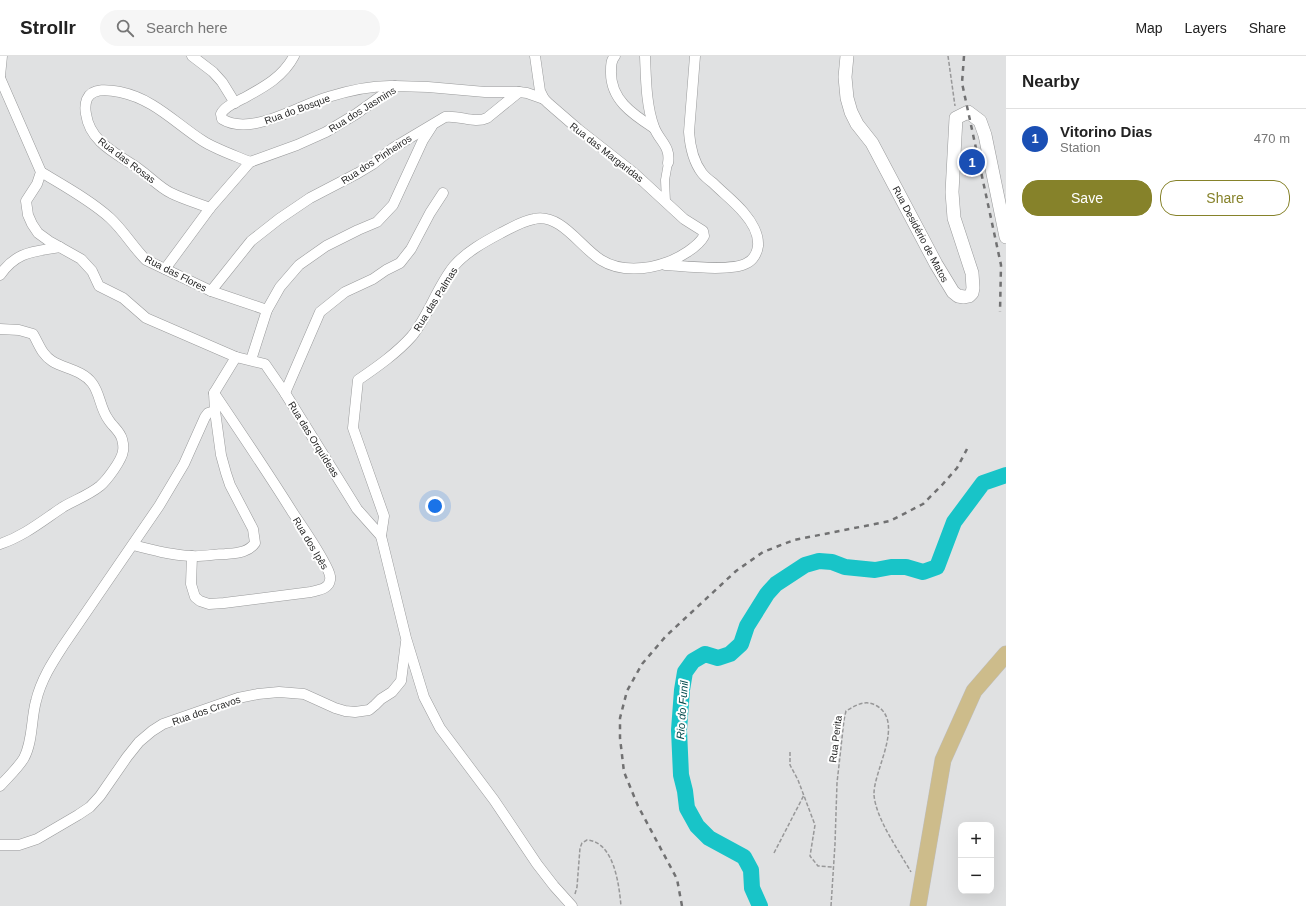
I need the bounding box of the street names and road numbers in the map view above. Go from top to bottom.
street label: Rua dos Jasmins [327,84,398,134]
street label: Rua do Bosque [263,92,332,126]
street label: Rua das Margaridas [568,120,646,184]
street label: Rua dos Pinheiros [339,133,414,186]
street label: Rua das Rosas [96,135,157,185]
street label: Rua Desidério de Matos [891,184,951,284]
street label: Rua das Flores [143,253,208,294]
street label: Rua das Palmas [411,265,460,333]
street label: Rua das Orquídeas [286,400,341,479]
street label: Rua dos Ipês [291,515,330,571]
street label: Rua dos Cravos [170,694,242,727]
street label: Rua Perita [827,715,844,763]

